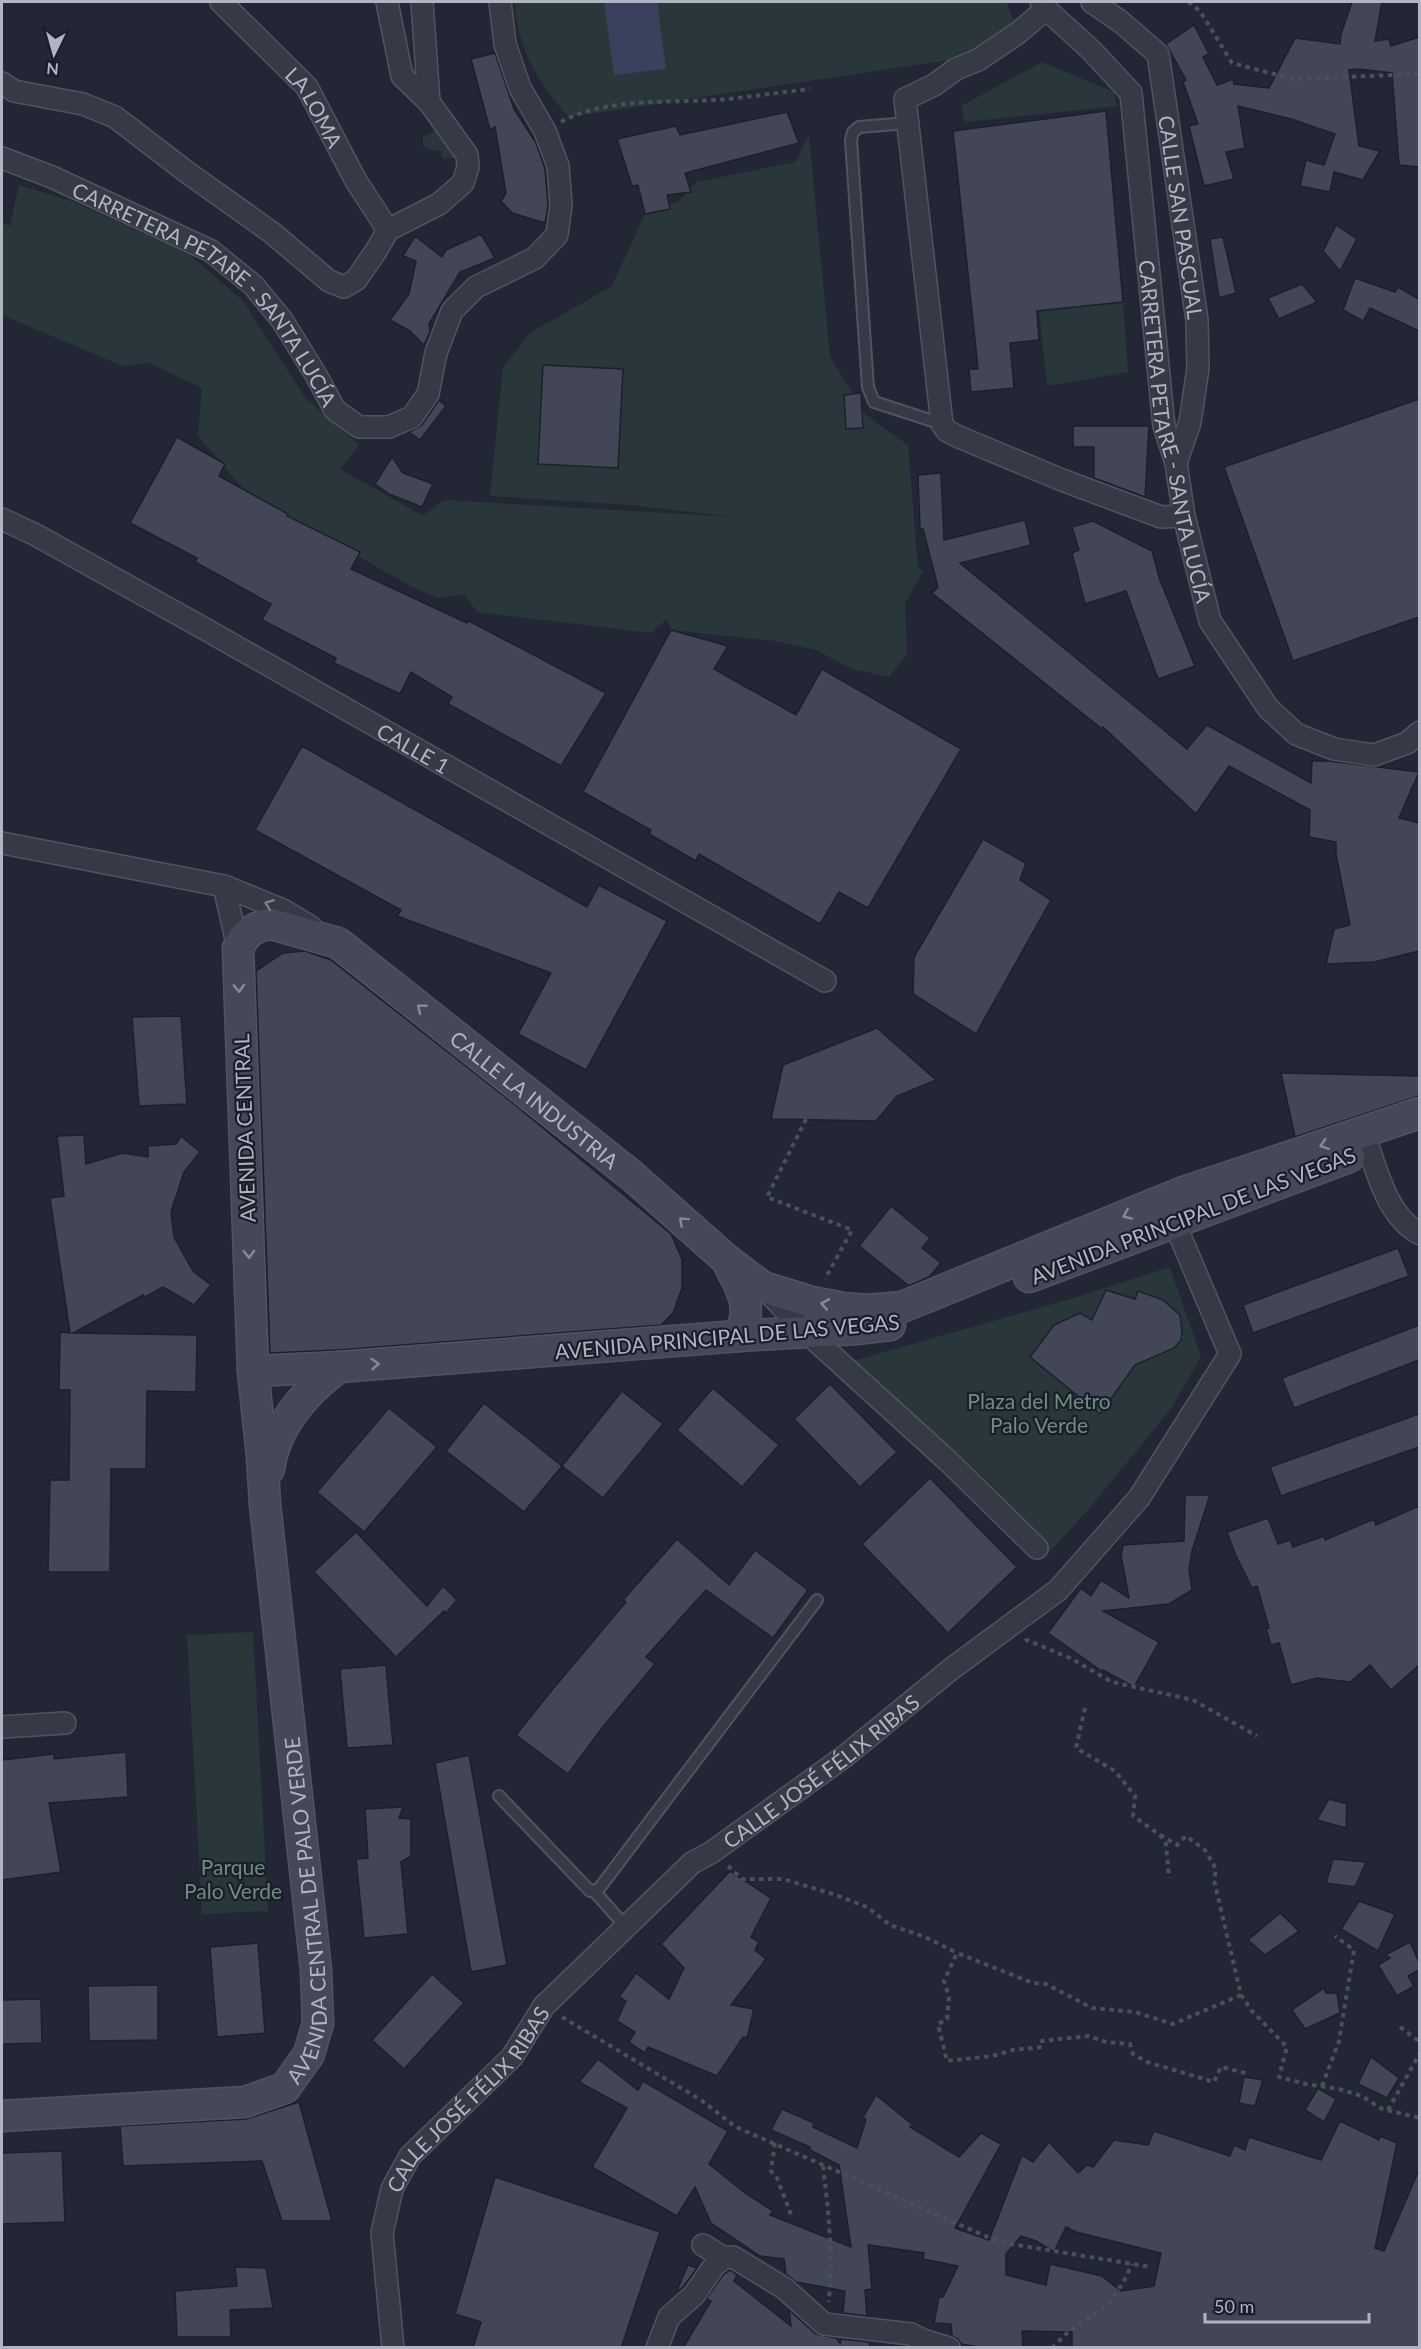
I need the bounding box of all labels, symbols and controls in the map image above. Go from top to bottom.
north arrow [24,24,84,84]
text: N [46,59,60,79]
street label: LA LOMA [281,61,349,152]
street label: CALLE SAN PASCUAL [1155,114,1209,321]
street label: CARRETERA PETARE - SANTA LUCÍA [69,176,343,411]
street label: CARRETERA PETARE - SANTA LUCÍA [1135,259,1218,606]
street label: CALLE 1 [373,717,455,778]
one-way arrow [264,899,275,911]
one-way arrow [233,983,246,992]
one-way arrow [417,1005,428,1016]
street label: CALLE LA INDUSTRIA [446,1025,625,1174]
street label: AVENIDA CENTRAL [228,1033,260,1223]
one-way arrow [1319,1138,1330,1150]
street label: AVENIDA PRINCIPAL DE LAS VEGAS [1027,1141,1359,1289]
one-way arrow [1122,1208,1133,1220]
one-way arrow [679,1217,690,1228]
one-way arrow [243,1250,255,1259]
one-way arrow [820,1299,829,1311]
street label: AVENIDA PRINCIPAL DE LAS VEGAS [554,1308,900,1364]
one-way arrow [370,1358,379,1371]
park label: Plaza del Metro Palo Verde [967,1388,1111,1437]
street label: CALLE JOSÉ FÉLIX RIBAS [718,1688,924,1853]
street label: AVENIDA CENTRAL DE PALO VERDE [278,1736,331,2088]
park label: Parque Palo Verde [184,1854,282,1903]
street label: CALLE JOSÉ FÉLIX RIBAS [380,2001,554,2196]
scale bar [1205,2286,1368,2324]
text: 50 m [1214,2295,1254,2317]

